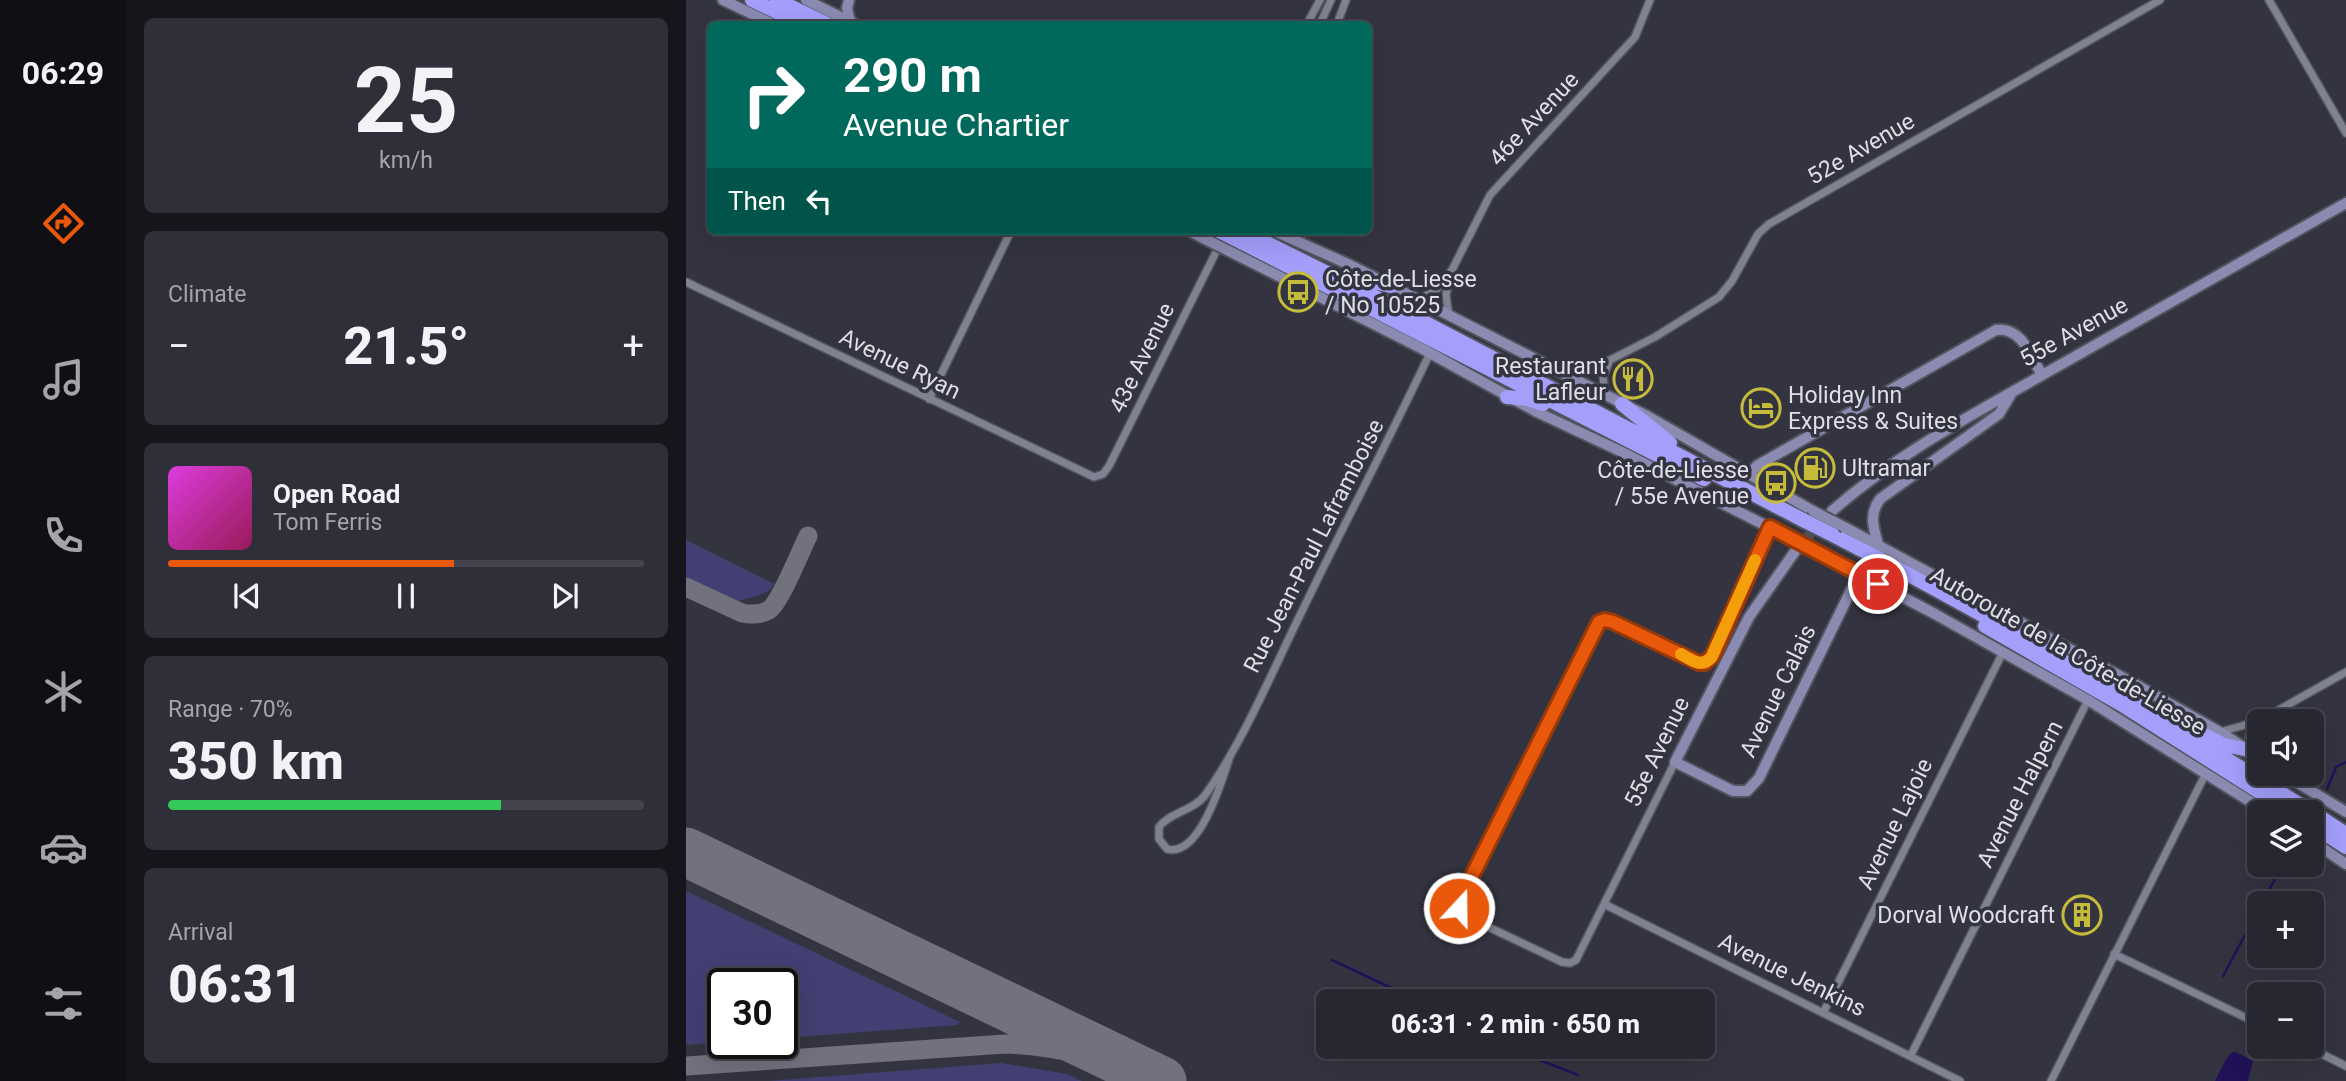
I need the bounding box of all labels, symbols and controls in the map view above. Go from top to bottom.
text: 290 m [843,47,982,104]
text: 25 [354,48,458,154]
icon: right [728,49,819,140]
text: 06:29 [22,54,104,92]
street label: 46e Avenue [1484,66,1584,172]
text: Avenue Chartier [843,106,1069,144]
street label: 52e Avenue [1803,108,1919,190]
text: km/h [379,147,433,174]
icon: left [800,182,838,220]
text: Then [728,186,786,216]
icon: directions [39,199,88,248]
place label: Côte-de-Liesse / No 10525 [1325,266,1477,319]
bus stop icon: Côte-de-Liesse / No 10525 [1277,271,1319,313]
text: Climate [168,281,247,308]
street label: 55e Avenue [2015,291,2133,373]
street label: 43e Avenue [1104,299,1180,417]
text: 21.5° [343,316,469,377]
street label: Avenue Ryan [835,323,965,405]
text: − [168,324,190,368]
text: + [622,324,644,368]
place label: Restaurant Lafleur [1495,353,1606,406]
icon: music [39,355,88,404]
restaurant icon: Restaurant Lafleur [1612,358,1654,400]
place label: Holiday Inn Express & Suites [1788,382,1958,435]
hotel icon: Holiday Inn Express & Suites [1740,387,1782,429]
street label: Rue Jean-Paul Laframboise [1238,415,1390,677]
fuel station icon: Ultramar [1794,447,1836,489]
place label: Ultramar [1842,455,1931,482]
place label: Côte-de-Liesse / 55e Avenue [1597,457,1749,510]
bus stop icon: Côte-de-Liesse / 55e Avenue [1755,462,1797,504]
text: Open Road [273,479,401,509]
text: Tom Ferris [273,509,382,536]
icon: phone [39,511,88,560]
pin [1848,554,1908,614]
street label: Autoroute de la Côte-de-Liesse [1926,561,2210,741]
icon: arrive [1859,565,1897,603]
icon: previous [228,577,266,615]
icon: pause [387,577,425,615]
icon: next [546,577,584,615]
street label: Avenue Calais [1734,620,1822,762]
icon: climate [39,667,88,716]
street label: 55e Avenue [1619,693,1695,811]
text: Range · 70% [168,696,293,723]
map controls [2247,709,2324,1059]
button: sound [2247,709,2324,786]
street label: Avenue Halpern [1971,716,2069,872]
text: 350 km [168,731,344,792]
street label: Avenue Lajoie [1852,754,1938,894]
button: layers [2247,800,2324,877]
icon: car [39,823,88,872]
position arrow [1422,871,1496,945]
button: + [2247,891,2324,968]
building icon: Dorval Woodcraft [2061,894,2103,936]
place label: Dorval Woodcraft [1877,902,2055,929]
text: Arrival [168,919,233,946]
street label: Avenue Jenkins [1714,928,1870,1022]
text: 06:31 [168,954,303,1015]
speed limit sign: 30 [707,968,798,1059]
icon: filters [39,979,88,1028]
button: − [2247,982,2324,1059]
text: 06:31 · 2 min · 650 m [1391,1009,1640,1039]

